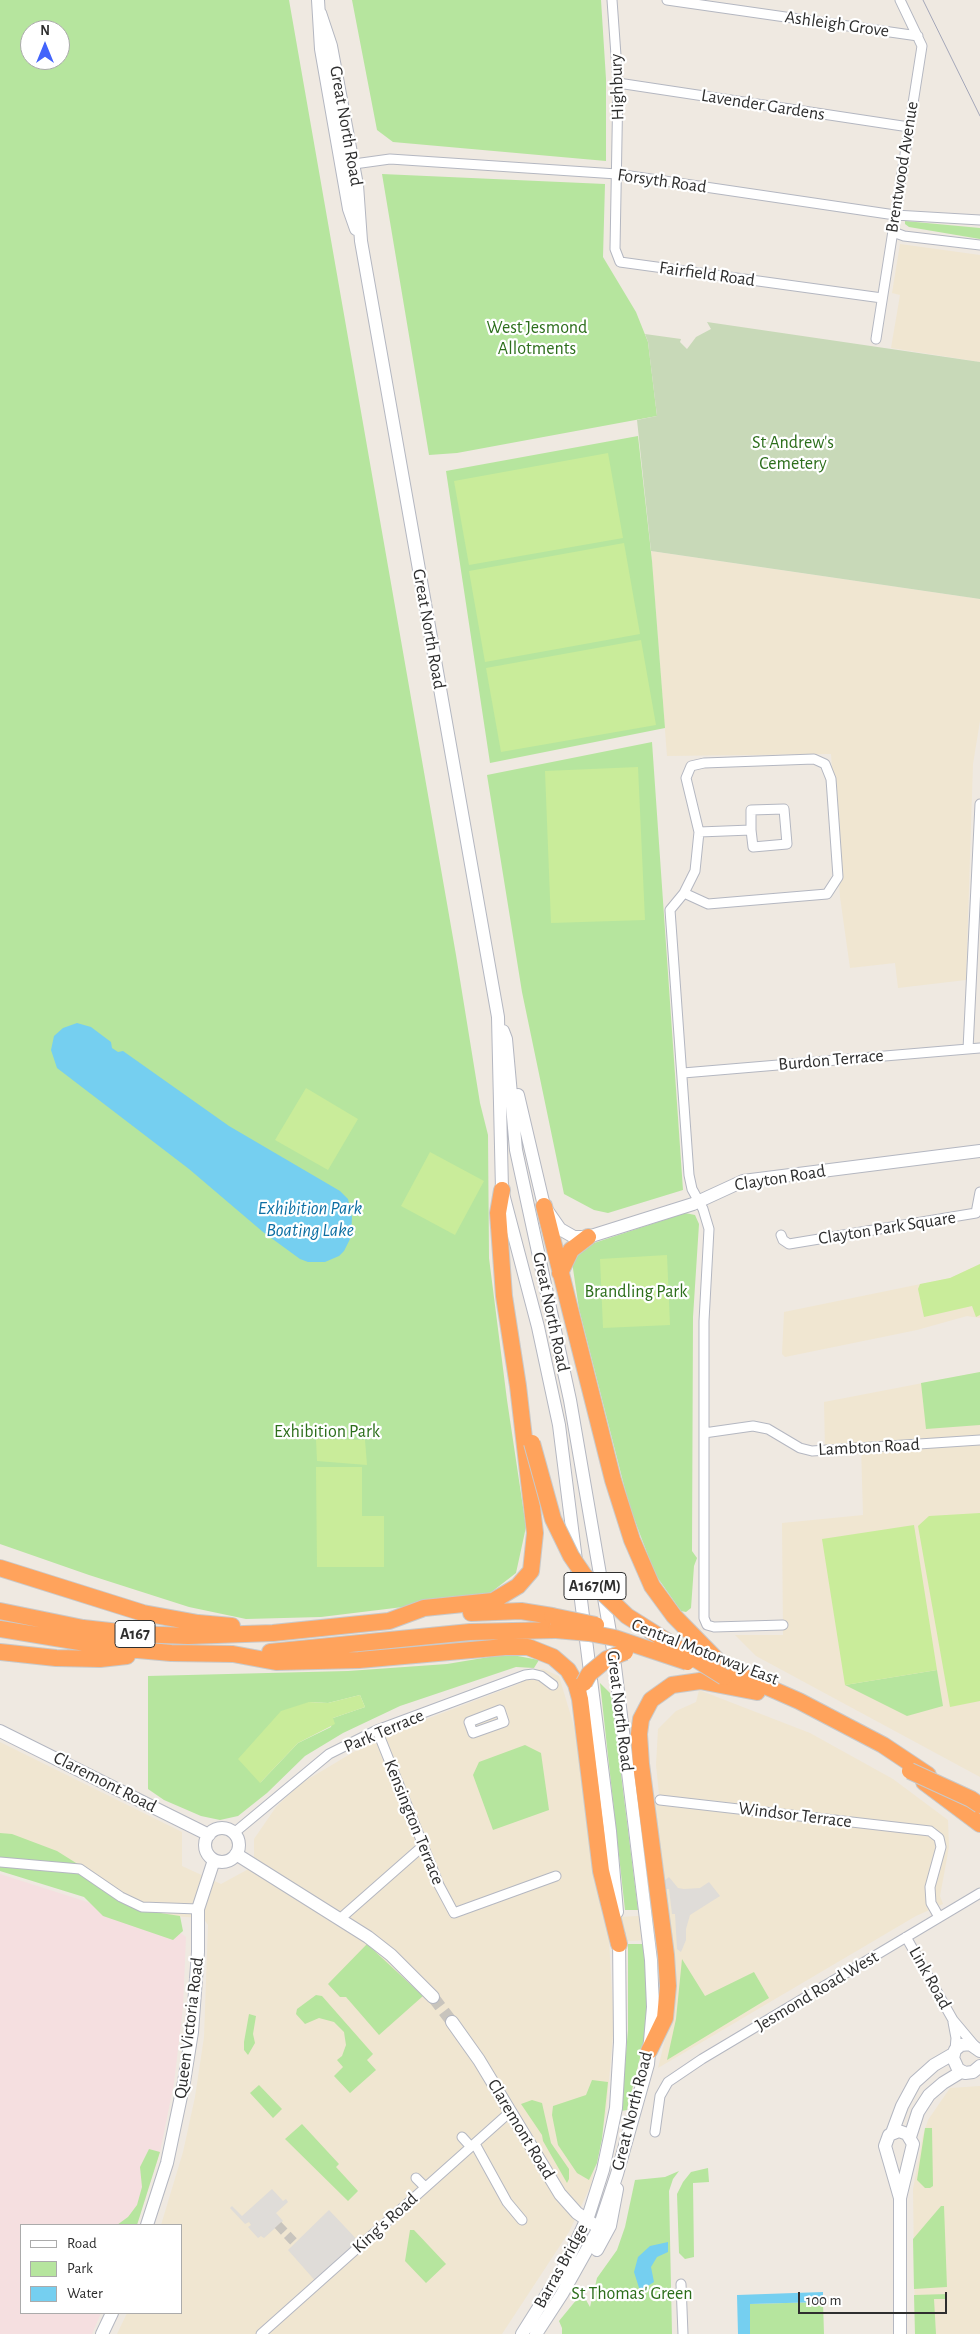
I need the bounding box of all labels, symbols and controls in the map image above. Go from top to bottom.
street label: Ashleigh Grove [783,6,891,42]
north arrow [20,20,70,70]
text: N [40,24,50,38]
street label: Highbury [605,53,629,121]
street label: Great North Road [325,64,367,188]
street label: Lavender Gardens [700,85,826,125]
street label: Brentwood Avenue [881,100,923,234]
street label: Forsyth Road [616,164,708,198]
street label: Fairfield Road [658,257,756,291]
park label: West Jesmond Allotments [487,317,587,359]
park label: St Andrew's Cemetery [752,432,834,474]
street label: Great North Road [408,567,450,691]
street label: Burdon Terrace [777,1045,885,1075]
street label: Clayton Road [733,1160,827,1196]
water label: Exhibition Park Boating Lake [258,1197,362,1241]
street label: Clayton Park Square [817,1206,957,1250]
street label: Great North Road [528,1250,574,1374]
park label: Brandling Park [585,1281,687,1303]
park label: Exhibition Park [274,1421,380,1443]
street label: Lambton Road [818,1434,920,1460]
road number: A167(M) [564,1572,626,1600]
street label: Central Motorway East [628,1614,782,1690]
road number: A167 [115,1620,155,1648]
street label: Great North Road [602,1649,638,1773]
street label: Park Terrace [341,1704,427,1758]
street label: Claremont Road [50,1747,160,1817]
street label: Kensington Terrace [379,1756,449,1888]
street label: Windsor Terrace [737,1797,853,1833]
street label: Link Road [904,1943,956,2013]
street label: Jesmond Road West [752,1946,882,2036]
street label: Queen Victoria Road [170,1956,208,2100]
street label: Great North Road [607,2049,657,2173]
street label: Claremont Road [483,2075,559,2183]
street label: King's Road [348,2188,422,2258]
street label: Barras Bridge [529,2220,593,2312]
legend [20,2224,182,2314]
text: Road [67,2236,97,2251]
text: Park [67,2261,93,2276]
scale bar [800,2282,949,2314]
park label: St Thomas' Green [571,2283,693,2305]
text: Water [67,2286,103,2301]
text: 100 m [806,2293,841,2308]

